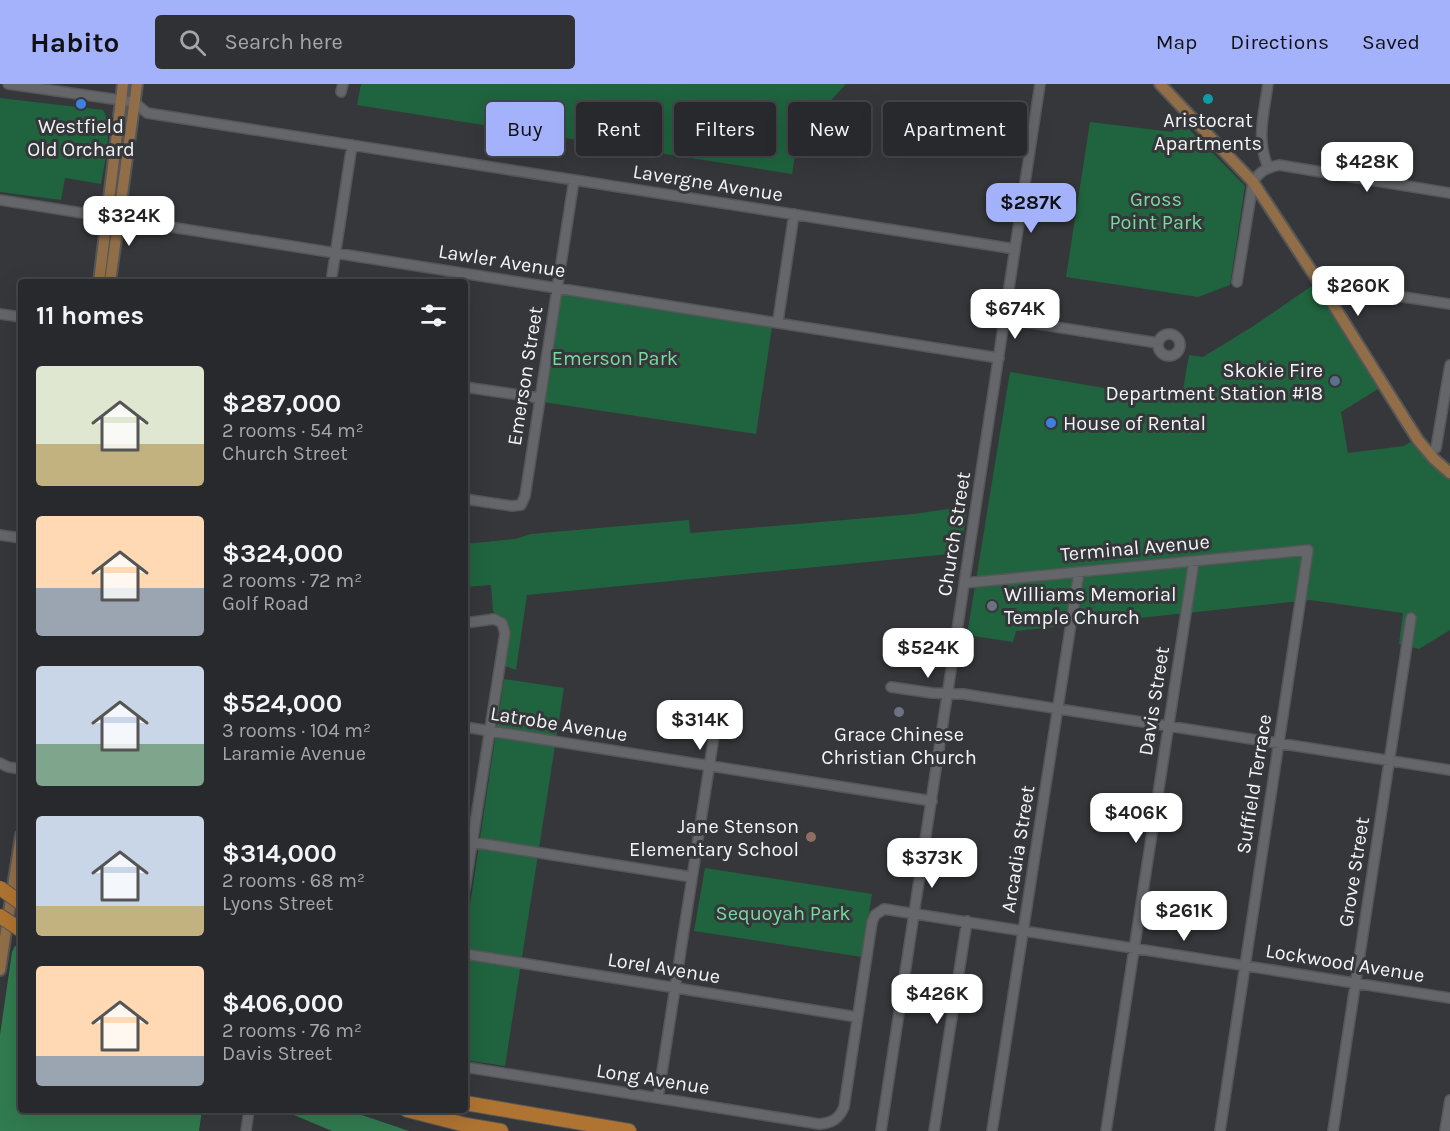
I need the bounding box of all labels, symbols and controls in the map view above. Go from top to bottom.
search box [155,15,575,69]
text: Habito [30,26,119,59]
icon: search [176,26,209,59]
text: Search here [224,29,343,55]
text: Map [1156,30,1197,54]
text: Directions [1230,30,1329,54]
text: Saved [1362,30,1420,54]
marker: Aristocrat Apartments [1201,92,1215,106]
marker: Westfield Old Orchard [74,97,88,111]
chip: Buy [486,102,564,156]
chip: Rent [576,102,662,156]
chip: Filters [674,102,776,156]
chip: New [788,102,871,156]
chip: Apartment [883,102,1027,156]
place label: Aristocrat Apartments [1154,109,1262,155]
place label: Westfield Old Orchard [27,115,135,161]
pin: $428K [1325,142,1409,193]
text: $428K [1335,150,1399,173]
street label: Lavergne Avenue [631,160,785,206]
pin: $287K [989,183,1073,234]
park label: Gross Point Park [1110,188,1202,234]
text: $287K [1000,191,1062,214]
pin: $324K [87,196,171,247]
text: $324K [97,204,161,227]
street label: Lawler Avenue [437,240,567,282]
pin: $260K [1316,266,1400,317]
text: $260K [1326,274,1390,297]
pin: $674K [973,289,1057,340]
text: $674K [985,297,1045,320]
icon: filters [417,299,450,332]
text: 11 homes [36,300,144,331]
street label: Emerson Street [503,304,547,447]
park label: Emerson Park [552,347,678,370]
place label: Skokie Fire Department Station #18 [1106,359,1323,405]
marker: Skokie Fire Department Station #18 [1328,374,1342,388]
text: $287,000 [222,388,341,419]
icon: home [84,390,156,462]
place label: House of Rental [1063,412,1206,435]
marker: House of Rental [1044,416,1058,430]
text: 2 rooms · 54 m² [222,419,364,442]
text: Church Street [222,442,348,465]
street label: Church Street [933,470,975,598]
street label: Terminal Avenue [1059,530,1211,566]
text: $324,000 [222,538,343,569]
icon: home [84,540,156,612]
text: 2 rooms · 72 m² [222,569,362,592]
place label: Williams Memorial Temple Church [1004,583,1177,629]
text: Golf Road [222,592,309,615]
marker: Williams Memorial Temple Church [985,599,999,613]
pin: $524K [886,628,970,679]
text: $524K [897,636,959,659]
street label: Davis Street [1134,644,1174,757]
text: $524,000 [222,688,342,719]
icon: home [84,690,156,762]
pin: $314K [658,700,742,751]
street label: Latrobe Avenue [489,702,629,746]
marker: Grace Chinese Christian Church [892,705,906,719]
text: $314K [671,708,729,731]
street label: Suffield Terrace [1232,712,1276,856]
text: 3 rooms · 104 m² [222,719,371,742]
place label: Grace Chinese Christian Church [821,723,977,769]
text: Laramie Avenue [222,742,366,765]
street label: Arcadia Street [997,783,1039,914]
pin: $406K [1094,793,1178,844]
text: $406K [1104,801,1168,824]
place label: Jane Stenson Elementary School [629,815,799,861]
street label: Grove Street [1334,815,1374,929]
marker: Jane Stenson Elementary School [804,830,818,844]
text: $314,000 [222,838,337,869]
pin: $373K [890,838,974,889]
icon: home [84,840,156,912]
text: $373K [901,846,963,869]
text: 2 rooms · 68 m² [222,869,365,892]
pin: $261K [1142,891,1226,942]
text: Lyons Street [222,892,333,915]
text: $261K [1155,899,1213,922]
park label: Sequoyah Park [716,902,850,925]
street label: Lockwood Avenue [1264,939,1426,987]
street label: Lorel Avenue [606,948,722,988]
pin: $426K [895,974,979,1025]
text: $426K [906,982,969,1005]
text: $406,000 [222,988,344,1019]
icon: home [84,990,156,1062]
text: 2 rooms · 76 m² [222,1019,362,1042]
text: Davis Street [222,1042,332,1065]
street label: Long Avenue [595,1059,711,1099]

